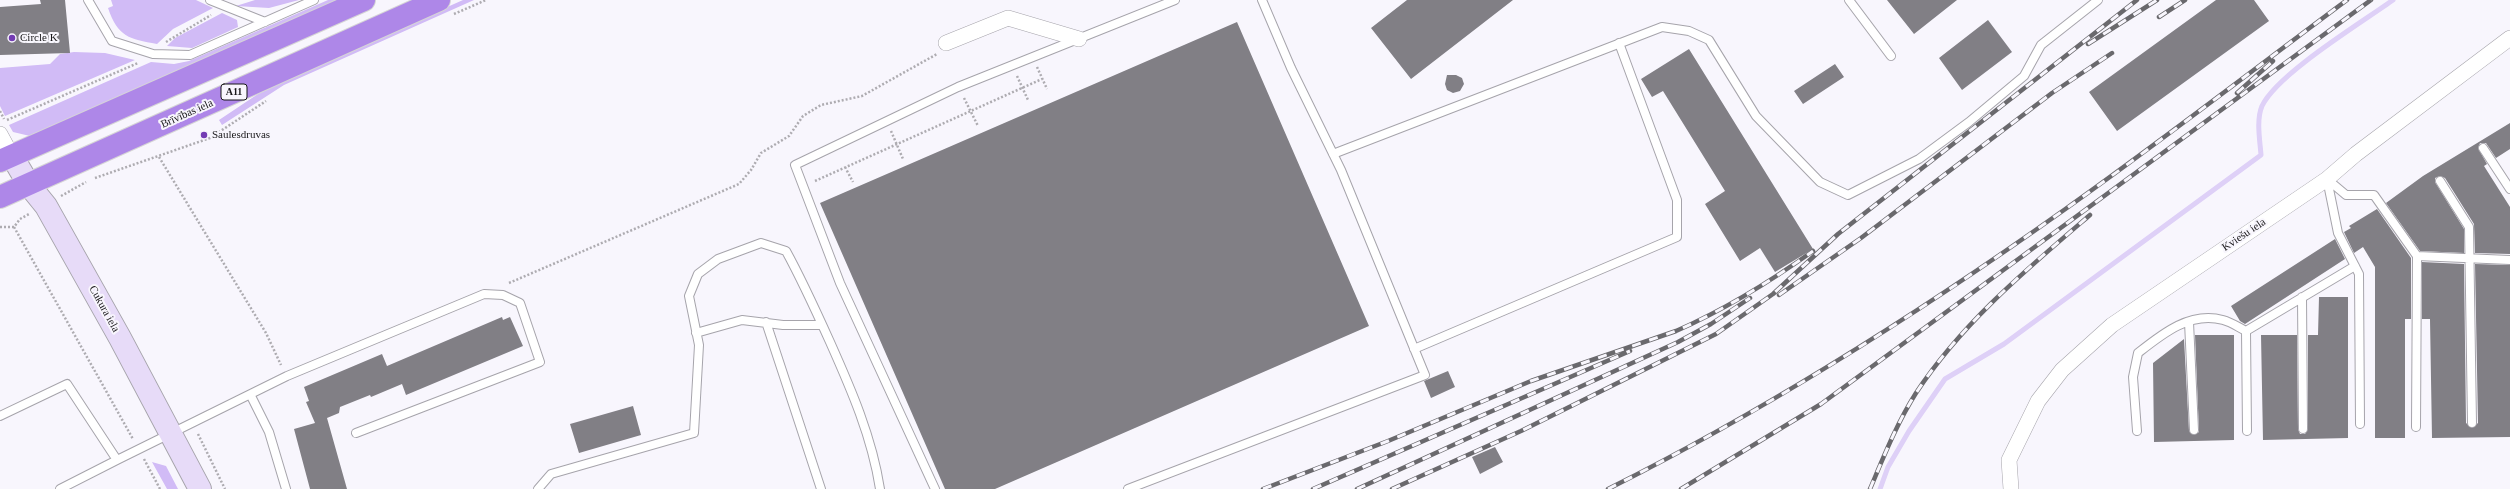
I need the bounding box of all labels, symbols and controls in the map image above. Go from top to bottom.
place label: Circle K [20,31,58,45]
marker: Circle K [7,33,17,43]
road number: A11 [221,84,247,100]
street label: Brīvības iela [159,97,215,131]
place label: Saulesdruvas [212,128,270,142]
marker: Saulesdruvas [199,130,209,140]
street label: Kviešu iela [2220,216,2268,254]
street label: Cukura iela [86,283,122,335]

